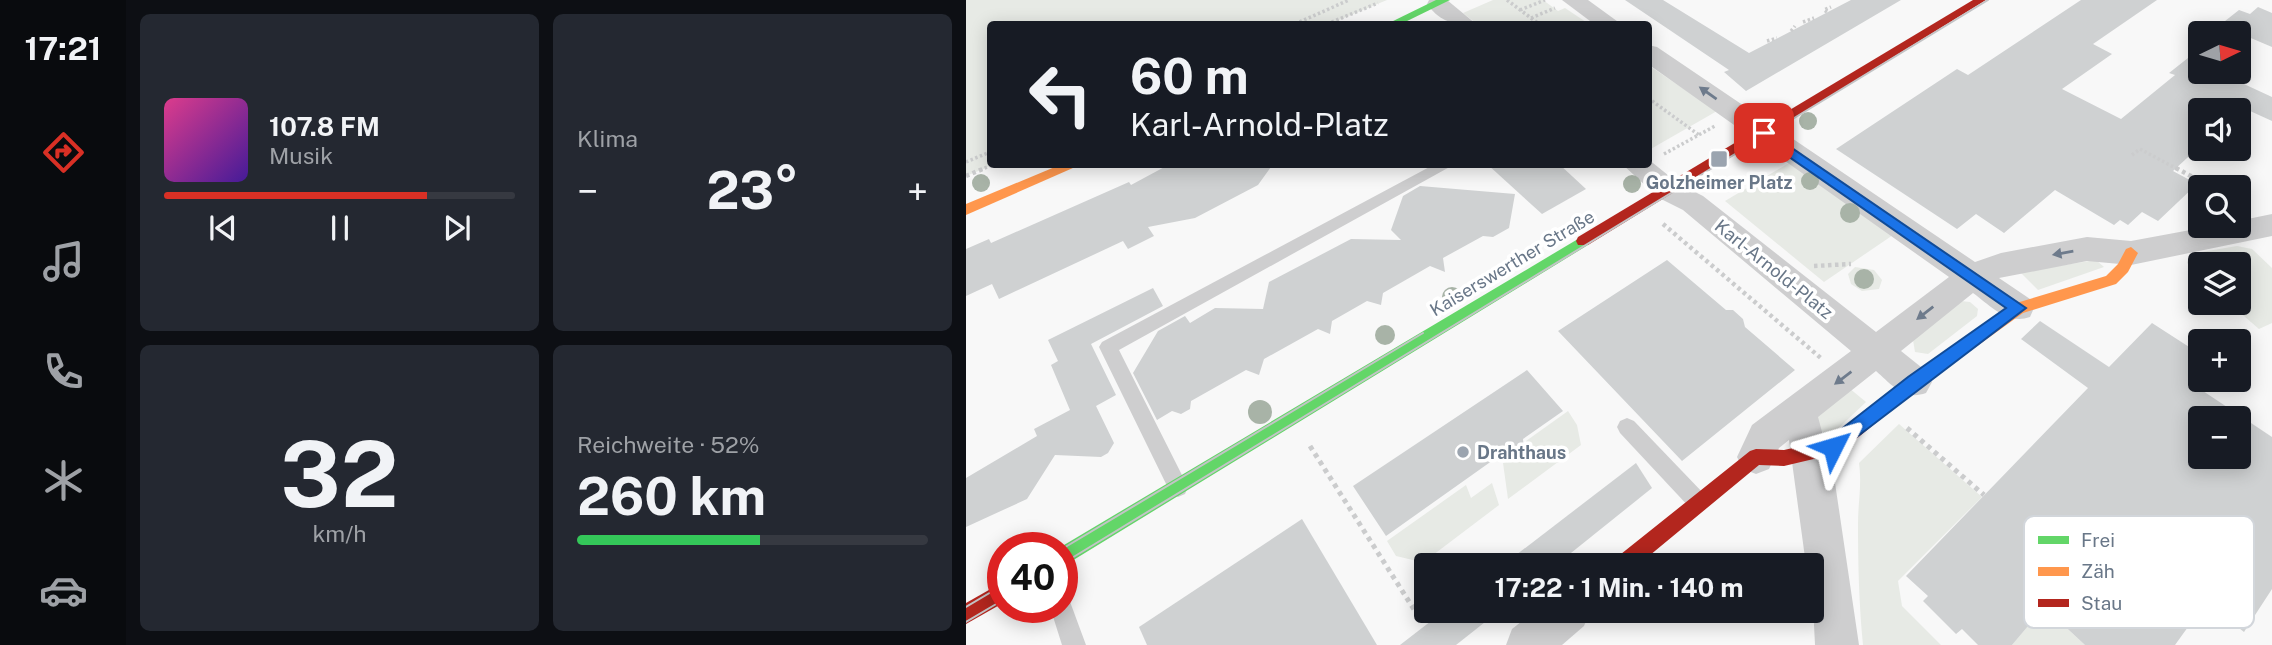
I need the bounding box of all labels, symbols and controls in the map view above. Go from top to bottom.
north arrow [2188,21,2250,84]
map controls [2188,21,2251,469]
text: 17:21 [24,30,102,67]
text: 60 m [1130,47,1249,105]
icon: left [1015,49,1106,140]
one-way arrow [1699,86,1717,100]
button: sound [2188,98,2251,161]
pin [1734,103,1794,163]
text: Karl-Arnold-Platz [1130,106,1389,143]
text: 107.8 FM [269,111,380,142]
icon: arrive [1745,114,1783,152]
text: Klima [577,125,638,152]
icon: directions [39,128,88,177]
text: Musik [269,142,333,169]
marker: Golzheimer Platz [1709,149,1729,169]
text: 23° [706,160,799,221]
text: − [577,169,598,214]
text: + [907,169,928,214]
place label: Golzheimer Platz [1646,172,1792,193]
button: search [2188,175,2251,238]
street label: Kaiserswerther Straße [1426,206,1598,320]
icon: previous [204,209,242,247]
icon: pause [321,209,359,247]
icon: next [438,209,476,247]
street label: Karl-Arnold-Platz [1711,215,1837,323]
icon: music [39,237,88,286]
one-way arrow [2052,248,2074,259]
button: layers [2188,252,2251,315]
one-way arrow [1917,305,1934,320]
button: + [2188,329,2251,392]
icon: phone [39,347,88,396]
one-way arrow [1833,371,1852,385]
button: − [2188,406,2251,469]
position arrow [1796,410,1870,484]
text: 32 [280,421,399,527]
text: Reichweite · 52% [577,431,760,458]
place label: Drahthaus [1477,442,1566,463]
marker: Drahthaus [1455,444,1471,460]
icon: climate [39,456,88,505]
text: 260 km [577,466,766,527]
legend [2024,516,2254,628]
text: km/h [312,520,367,547]
text: Frei [2081,529,2115,551]
speed limit sign: 40 [987,532,1078,623]
text: Zäh [2081,560,2115,582]
icon: car [39,566,88,615]
text: 17:22 · 1 Min. · 140 m [1494,572,1744,603]
text: Stau [2081,592,2122,614]

